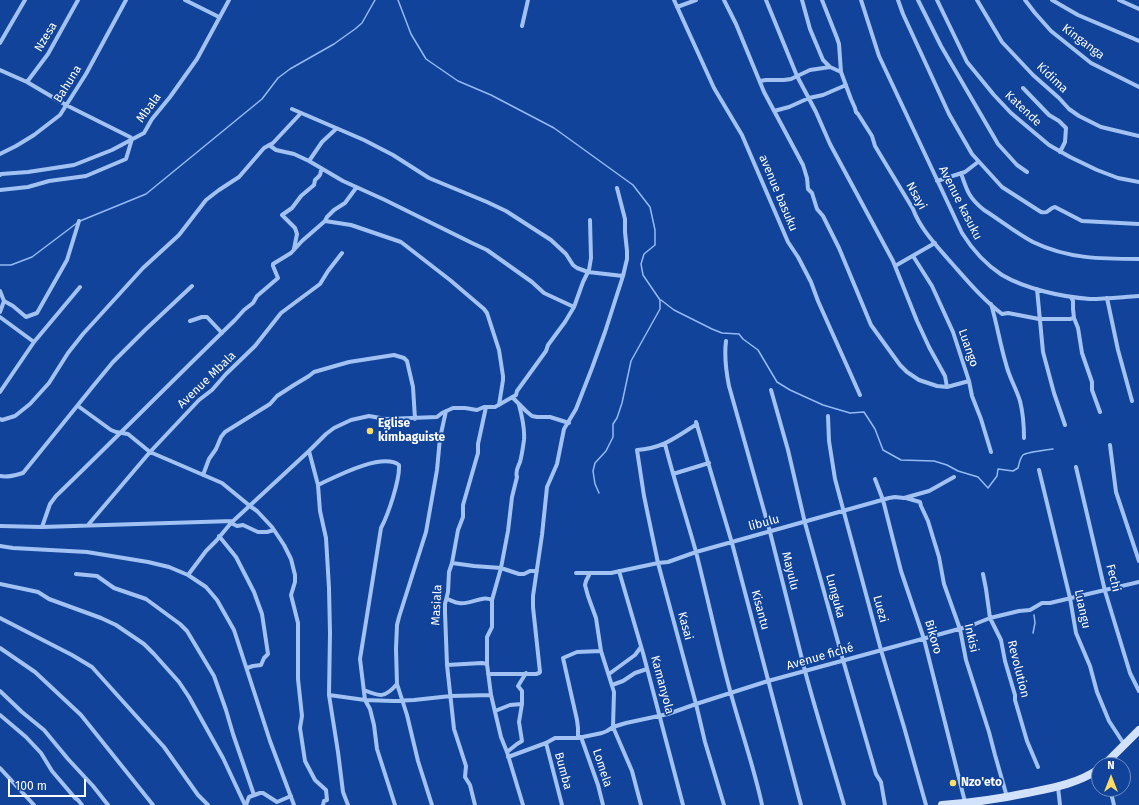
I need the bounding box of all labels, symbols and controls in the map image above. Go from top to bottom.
street label: Nzesa [32,20,60,54]
street label: Kinganga [1059,21,1107,63]
street label: Kidima [1033,60,1071,96]
street label: Bahuna [51,63,85,105]
street label: Katende [1002,88,1044,130]
street label: Mbala [134,91,164,125]
street label: avenue basuku [755,153,801,233]
street label: Avenue kasuku [935,164,985,242]
street label: Nsayi [903,180,929,212]
street label: Luango [955,327,981,369]
street label: Avenue Mbala [175,349,239,411]
place label: Eglise kimbaguiste [378,417,445,445]
marker: Eglise kimbaguiste [365,426,375,436]
street label: libulu [747,512,781,534]
street label: Mayulu [778,550,802,592]
street label: Fechi [1103,563,1123,593]
street label: Lunguka [822,572,848,620]
street label: Masiala [429,584,445,626]
street label: Kisantu [748,588,772,632]
street label: Luangu [1071,588,1093,630]
street label: Luezi [869,594,891,624]
street label: Kasai [674,610,696,642]
street label: Bikoro [921,618,945,656]
street label: Inkisi [961,622,981,654]
street label: Revolution [1004,639,1032,699]
street label: Avenue fiché [785,641,855,673]
street label: Kamanyola [647,654,677,716]
street label: Lomela [589,747,615,789]
street label: Bumba [551,751,575,791]
north arrow [1091,757,1131,797]
text: N [1107,759,1115,772]
scale bar [10,771,88,797]
place label: Nzo'eto [961,776,1002,790]
marker: Nzo'eto [948,778,958,788]
text: 100 m [15,779,47,793]

